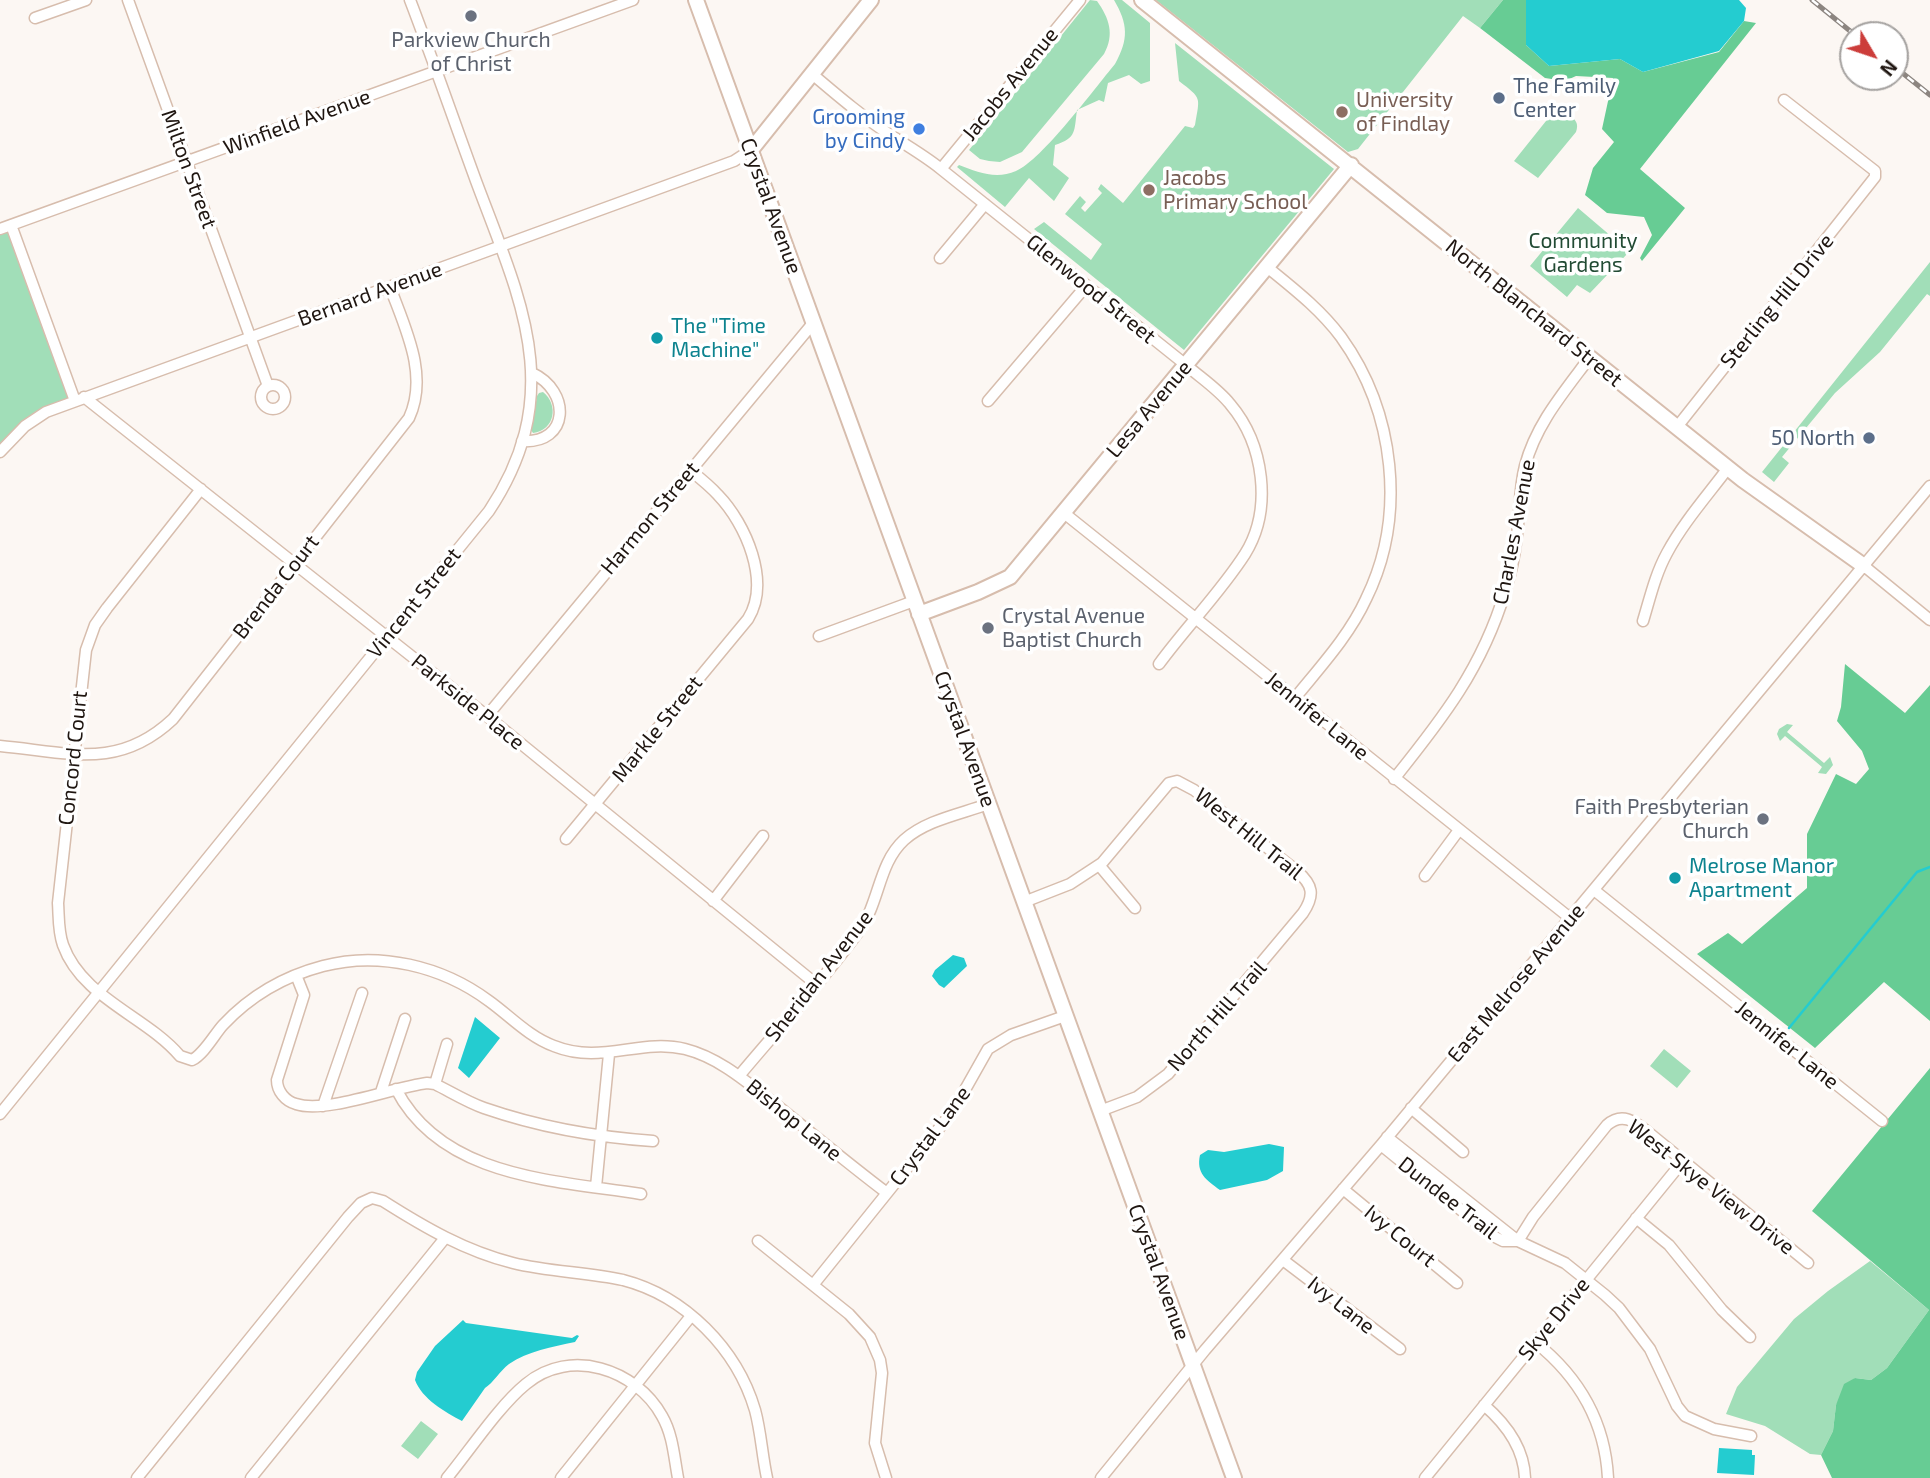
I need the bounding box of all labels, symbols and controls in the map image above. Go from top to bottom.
marker: Parkview Church of Christ [463,8,479,24]
north arrow [1839,21,1909,91]
street label: Jacobs Avenue [957,22,1063,146]
place label: Parkview Church of Christ [391,27,551,77]
text: N [1876,56,1902,81]
place label: The Family Center [1513,73,1616,123]
street label: Winfield Avenue [220,84,374,160]
place label: University of Findlay [1356,87,1453,137]
marker: The Family Center [1491,90,1507,106]
place label: Grooming by Cindy [812,104,905,154]
marker: University of Findlay [1334,104,1350,120]
street label: Milton Street [156,106,222,232]
marker: Grooming by Cindy [911,121,927,137]
street label: Crystal Avenue [735,135,807,277]
place label: Jacobs Primary School [1163,165,1308,215]
marker: Jacobs Primary School [1141,182,1157,198]
park label: Community Gardens [1528,228,1638,278]
street label: Glenwood Street [1021,229,1161,349]
street label: Sterling Hill Drive [1715,229,1839,373]
street label: North Blanchard Street [1440,234,1628,392]
street label: Bernard Avenue [294,256,446,332]
place label: The "Time Machine" [671,313,766,363]
marker: The "Time Machine" [649,330,665,346]
street label: Lesa Avenue [1101,355,1197,463]
place label: 50 North [1771,425,1855,451]
marker: 50 North [1861,430,1877,446]
street label: Harmon Street [595,456,705,580]
street label: Charles Avenue [1488,457,1540,607]
street label: Brenda Court [228,530,324,644]
street label: Vincent Street [362,543,466,663]
place label: Crystal Avenue Baptist Church [1002,603,1145,653]
marker: Crystal Avenue Baptist Church [980,620,996,636]
street label: Parkside Place [406,649,530,755]
street label: Jennifer Lane [1260,667,1374,765]
street label: Crystal Avenue [929,668,1001,810]
street label: Markle Street [606,671,708,787]
street label: Concord Court [53,689,93,827]
street label: West Hill Trail [1190,783,1308,885]
place label: Faith Presbyterian Church [1574,794,1749,844]
marker: Faith Presbyterian Church [1755,811,1771,827]
place label: Melrose Manor Apartment [1689,853,1834,903]
marker: Melrose Manor Apartment [1667,870,1683,886]
street label: East Melrose Avenue [1442,898,1590,1068]
street label: Sheridan Avenue [760,905,878,1047]
street label: North Hill Trail [1162,956,1272,1076]
street label: Jennifer Lane [1730,996,1844,1094]
street label: Bishop Lane [741,1074,847,1166]
street label: Crystal Lane [884,1081,976,1191]
street label: West Skye View Drive [1623,1114,1799,1260]
street label: Dundee Trail [1393,1151,1503,1245]
street label: Ivy Court [1359,1200,1441,1272]
street label: Crystal Avenue [1123,1201,1195,1343]
street label: Ivy Lane [1302,1271,1380,1339]
street label: Skye Drive [1513,1272,1595,1366]

